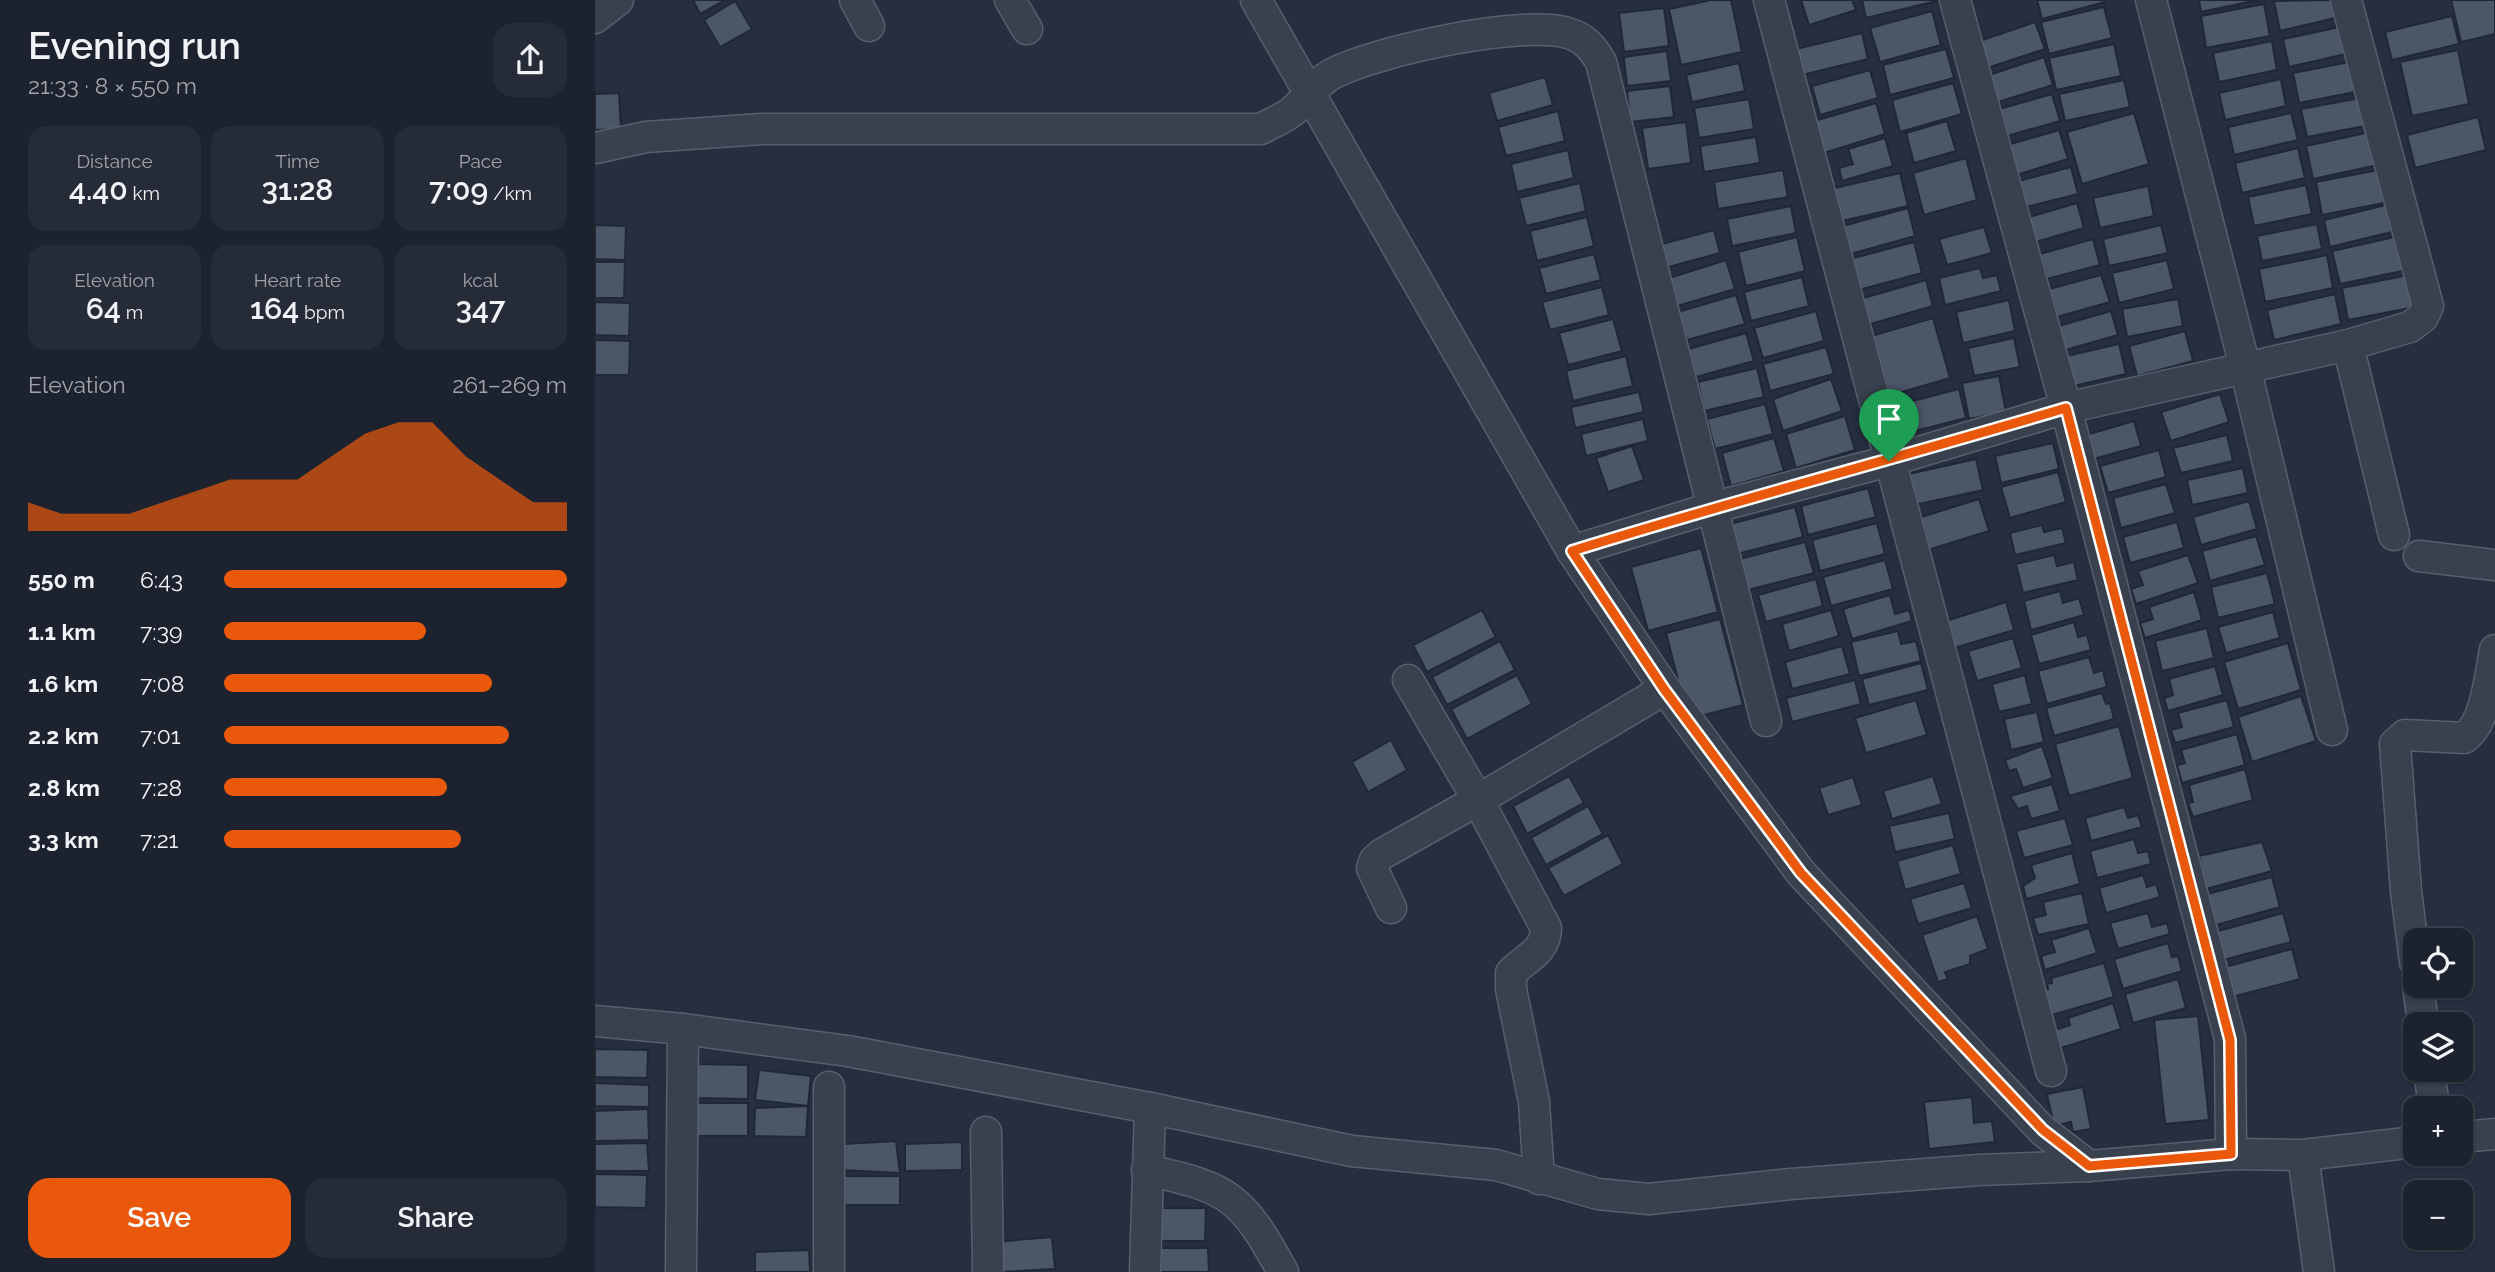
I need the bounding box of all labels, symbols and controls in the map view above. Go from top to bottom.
text: Evening run [28,23,241,68]
button: share [493,23,567,97]
text: 21:33 · 8 × 550 m [28,72,197,99]
text: Distance [76,150,153,172]
text: Time [275,150,320,172]
text: Pace [459,150,502,172]
text: 4.40 [69,172,128,207]
text: 31:28 [262,172,333,207]
text: 7:09 [429,172,488,207]
text: km [128,182,160,204]
text: /km [488,182,532,204]
text: Elevation [74,269,155,291]
text: Heart rate [254,269,341,291]
text: kcal [463,269,498,291]
text: 64 [86,291,121,326]
text: 164 [250,291,299,326]
text: 347 [456,291,505,326]
text: m [121,301,143,323]
text: bpm [299,301,345,323]
text: Elevation [28,371,126,398]
text: 261–269 m [452,371,567,398]
pin [1859,389,1919,461]
icon: arrive [1870,400,1908,438]
text: 550 m [28,566,95,593]
text: 6:43 [140,566,183,593]
text: 1.1 km [28,618,96,645]
text: 7:39 [140,618,182,645]
text: 1.6 km [28,670,98,697]
text: 7:08 [140,670,184,697]
text: 2.2 km [28,722,99,749]
text: 7:01 [140,722,181,749]
text: 2.8 km [28,774,100,801]
text: 7:28 [140,774,182,801]
text: 3.3 km [28,826,99,853]
text: 7:21 [140,826,178,853]
map controls [2403,928,2473,1250]
button: locate [2403,928,2473,998]
button: layers [2403,1012,2473,1082]
button: + [2403,1096,2473,1166]
button: Save [28,1178,291,1258]
button: Share [305,1178,567,1258]
button: − [2403,1180,2473,1250]

